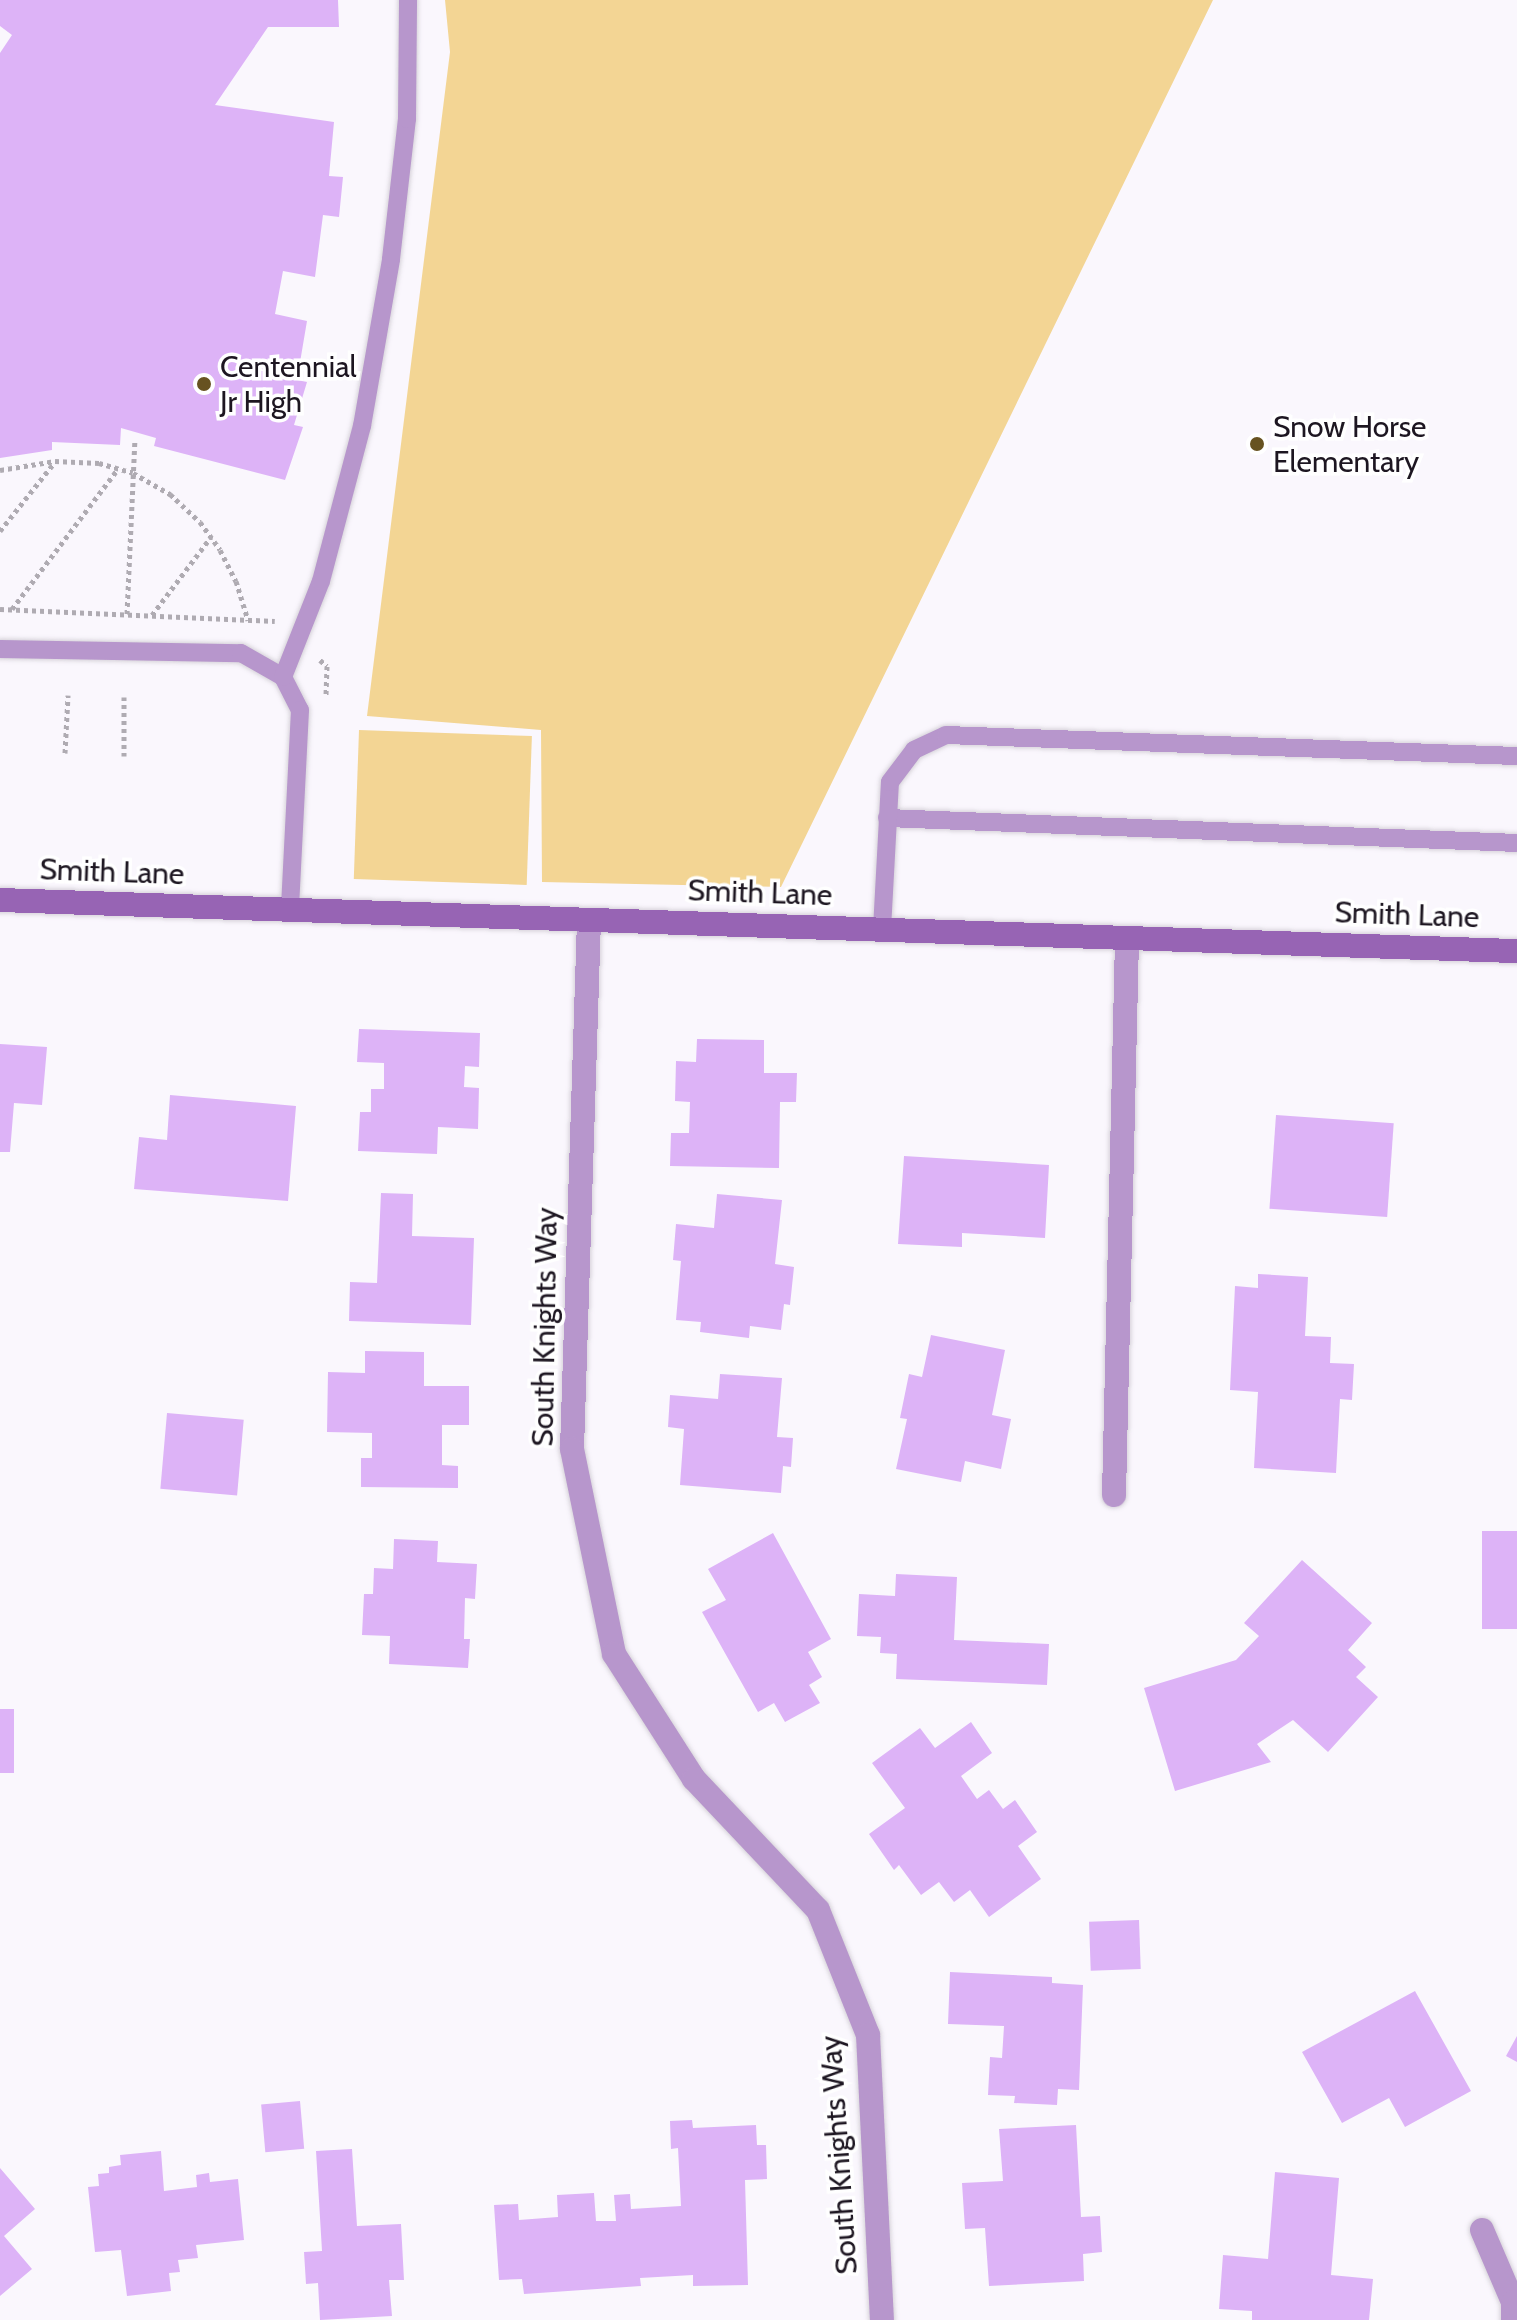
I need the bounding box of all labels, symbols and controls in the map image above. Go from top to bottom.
place label: Centennial Jr High [220,349,357,420]
marker: Centennial Jr High [195,375,213,393]
place label: Snow Horse Elementary [1273,409,1426,480]
marker: Snow Horse Elementary [1248,435,1266,453]
street label: Smith Lane [39,851,185,893]
street label: Smith Lane [687,872,833,914]
street label: Smith Lane [1334,894,1480,936]
street label: South Knights Way [525,1207,565,1447]
street label: South Knights Way [813,2034,865,2276]

